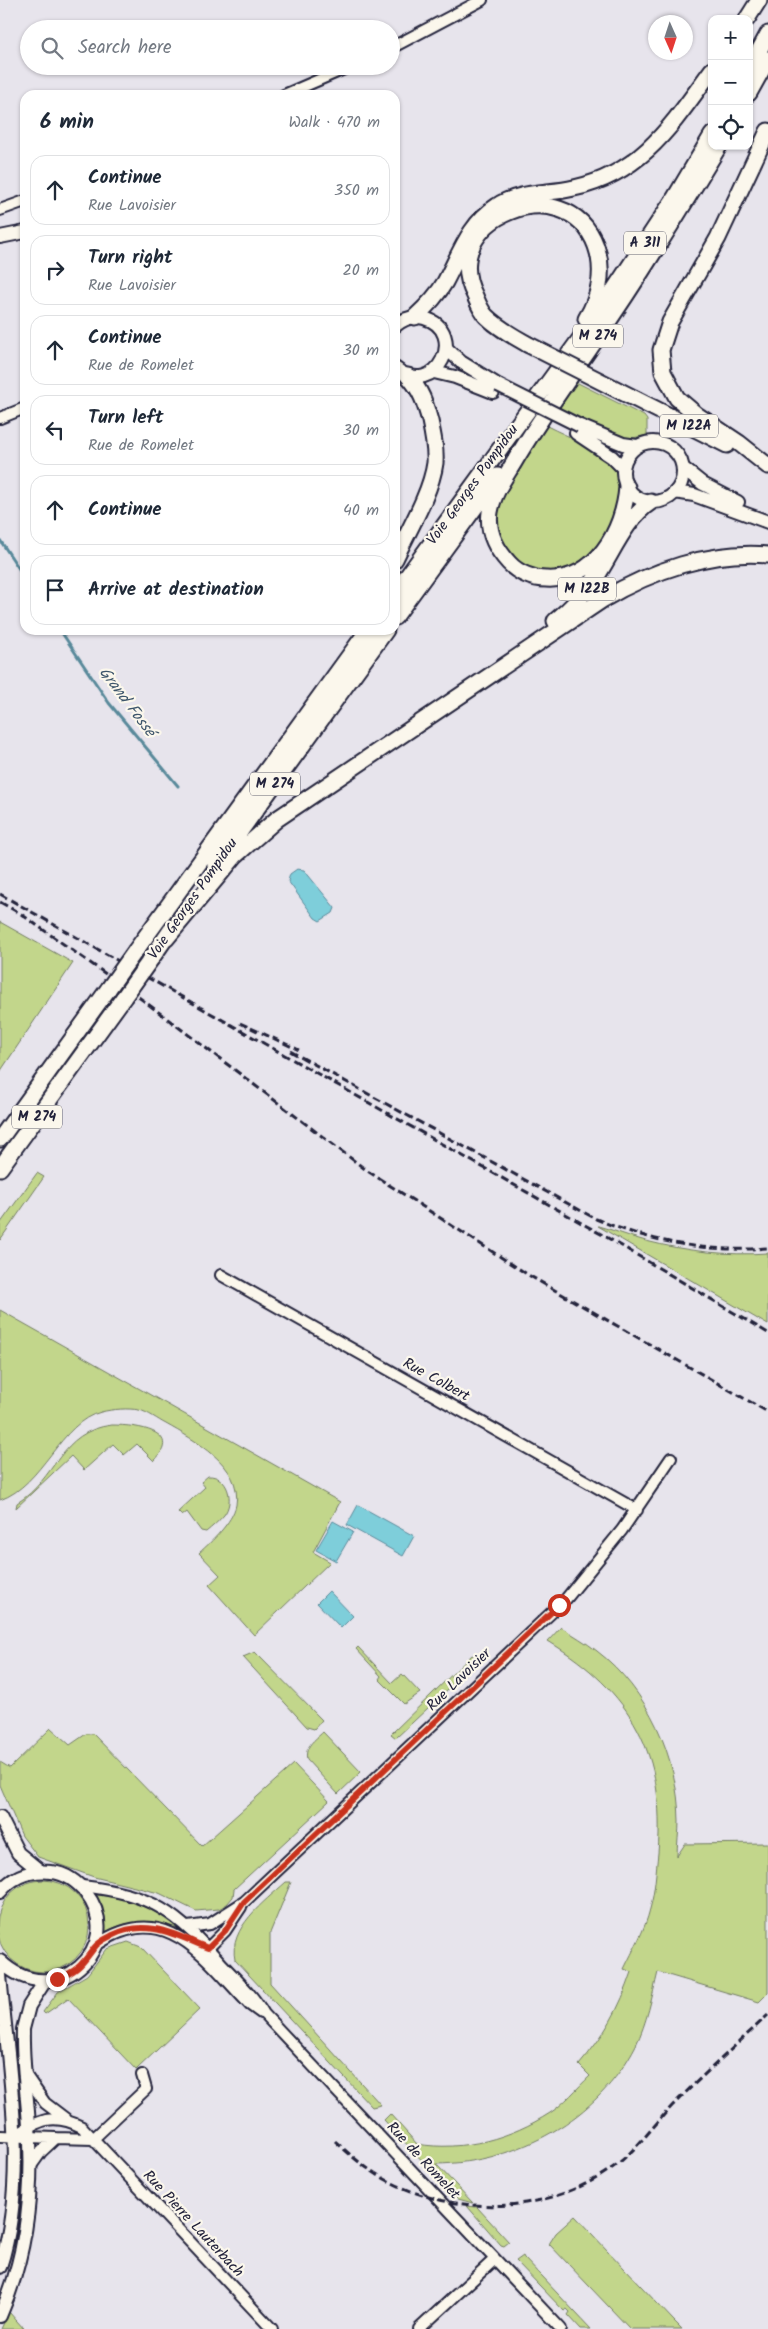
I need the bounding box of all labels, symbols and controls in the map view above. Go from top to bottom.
north arrow [648,15,693,60]
map controls [708,15,753,150]
button: + [708,15,753,60]
search box [20,20,400,75]
text: Search here [78,33,172,63]
icon: search [38,34,66,62]
button: − [708,60,753,105]
button: locate [708,105,753,150]
text: 6 min [40,106,94,139]
text: Walk · 470 m [289,110,380,135]
text: Continue [88,163,161,193]
icon: ahead [41,176,69,204]
text: 350 m [334,178,379,203]
text: Rue Lavoisier [88,193,176,218]
road number: A 311 [624,232,666,254]
text: Turn right [88,243,173,273]
icon: right [41,256,69,284]
text: 20 m [343,258,379,283]
text: Rue Lavoisier [88,273,176,298]
text: Continue [88,323,161,353]
road number: M 274 [573,324,623,348]
icon: ahead [41,336,69,364]
text: 30 m [343,338,379,363]
text: Rue de Romelet [88,353,194,378]
text: Turn left [88,403,163,433]
road number: M 122A [660,414,718,438]
icon: left [41,416,69,444]
text: 30 m [343,418,379,443]
street label: Voie Georges Pompidou [421,420,525,550]
text: Rue de Romelet [88,433,194,458]
text: Continue [88,495,161,525]
icon: ahead [41,496,69,524]
text: 40 m [343,498,379,523]
text: Arrive at destination [88,575,264,605]
icon: arrive [41,576,69,604]
road number: M 122B [558,578,616,600]
water label: Grand Fossé [92,662,164,745]
road number: M 274 [250,772,300,796]
street label: Voie Georges Pompidou [142,833,244,965]
road number: M 274 [12,1106,62,1128]
street label: Rue Colbert [398,1352,474,1408]
route start [548,1594,571,1617]
street label: Rue Lavoisier [421,1642,498,1717]
route end [46,1968,69,1991]
street label: Rue de Romelet [380,2116,466,2206]
street label: Rue Pierre Lauterbach [137,2165,249,2283]

